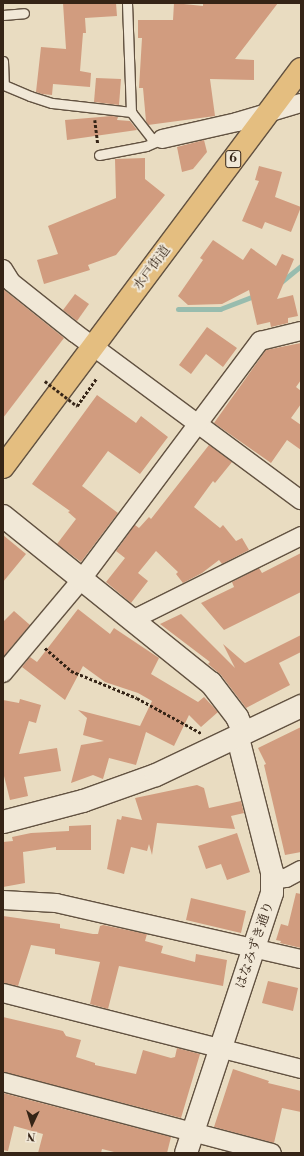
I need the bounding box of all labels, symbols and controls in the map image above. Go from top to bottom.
road number: 6 [225,149,241,169]
street label: 水戸街道 [130,243,174,293]
street label: はなみずき通り [233,899,277,991]
north arrow [12,1104,52,1144]
text: N [26,1129,36,1143]

